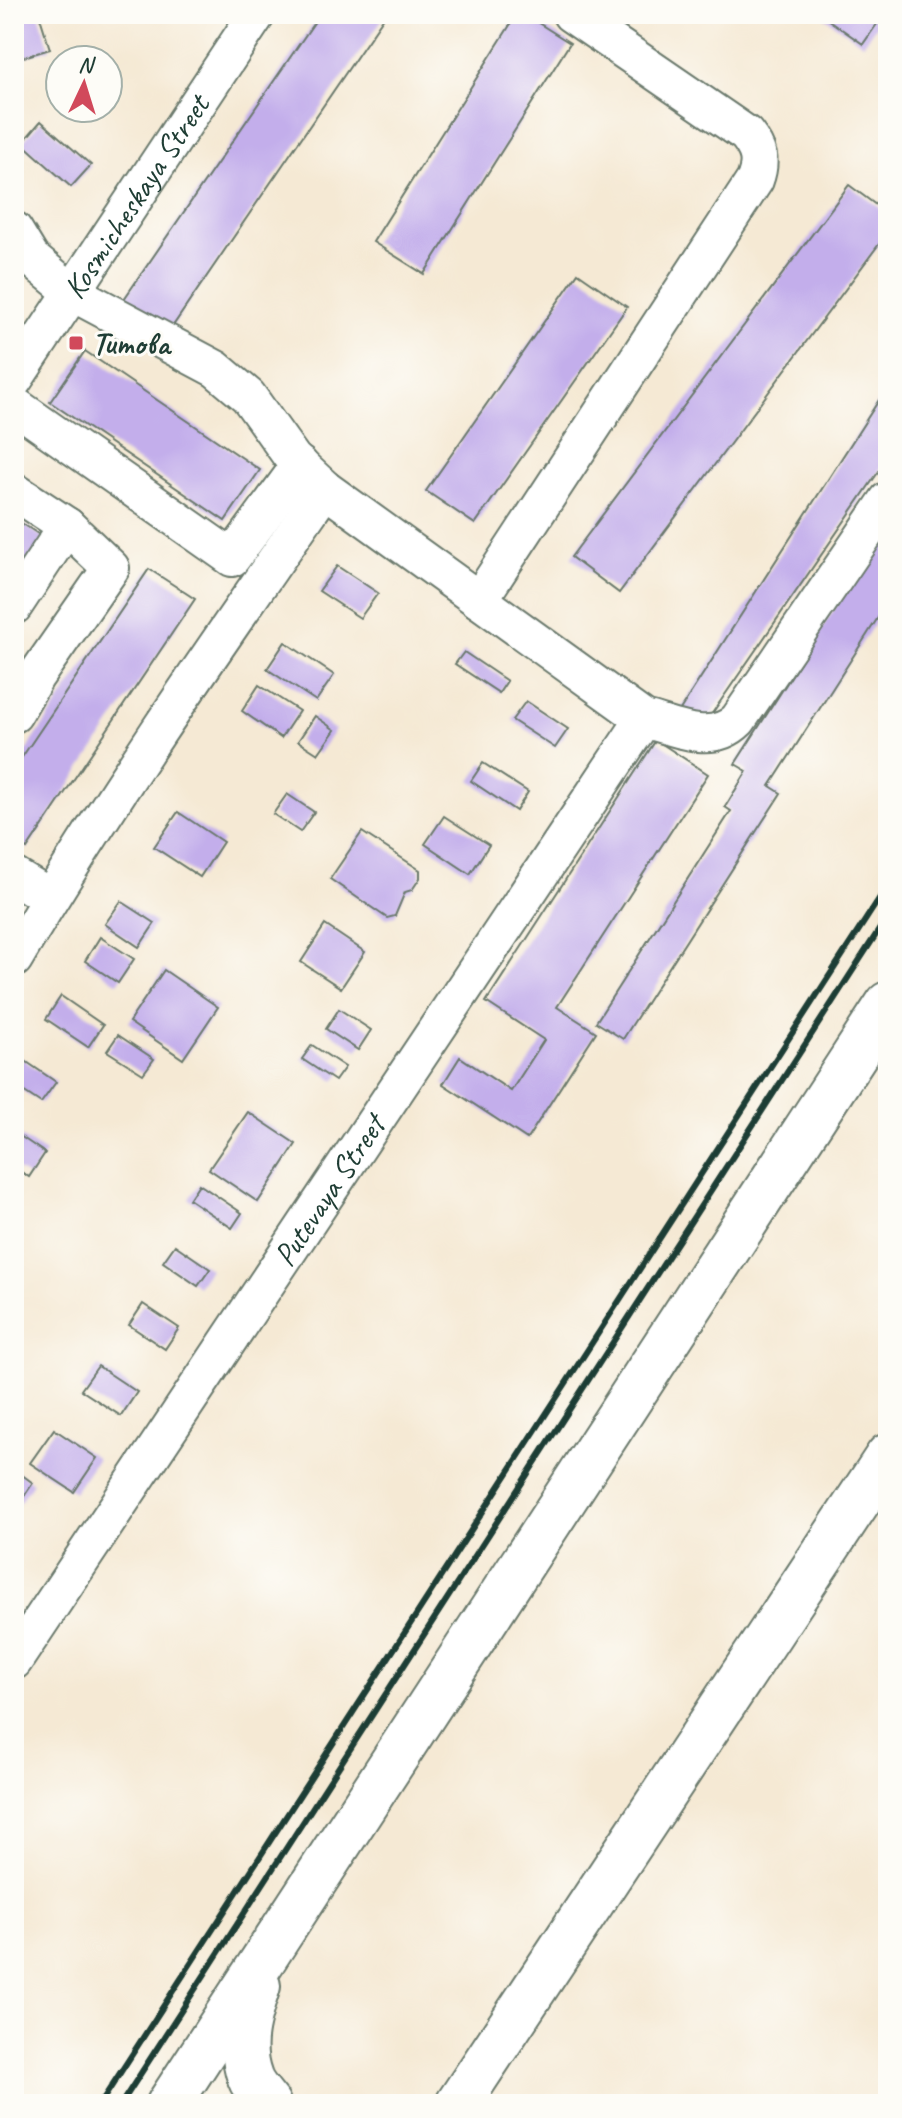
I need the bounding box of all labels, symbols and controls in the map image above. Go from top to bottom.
north arrow [44,44,124,124]
text: N [78,51,96,80]
street label: Kosmicheskaya Street [53,84,220,306]
place label: Титова [92,323,173,364]
marker: Титова [67,334,85,352]
street label: Putevaya Street [264,1104,396,1274]

